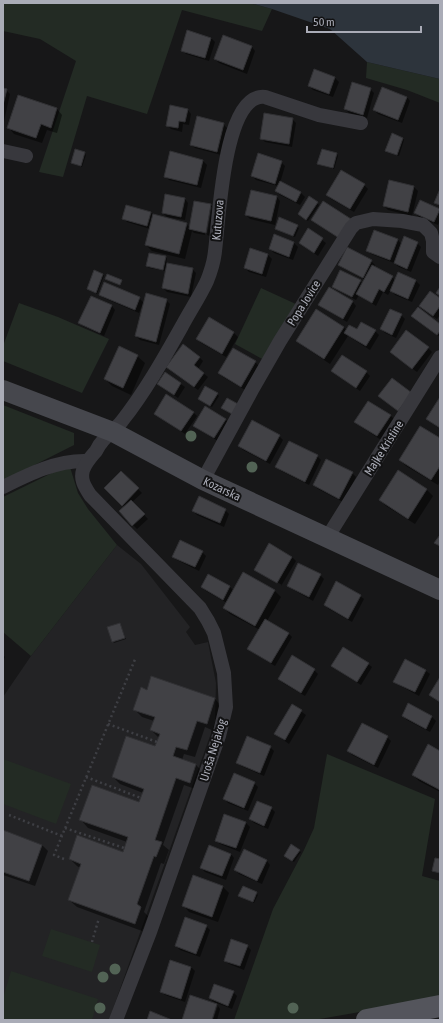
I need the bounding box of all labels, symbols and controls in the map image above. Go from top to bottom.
scale bar [307,8,421,34]
text: 50 m [313,15,335,29]
street label: Kutuzova [209,199,227,241]
street label: Popa Jovice [284,278,324,328]
street label: Majke Kristine [362,418,406,478]
street label: Kozarska [201,474,243,504]
street label: Uroša Nejakog [197,716,229,783]

